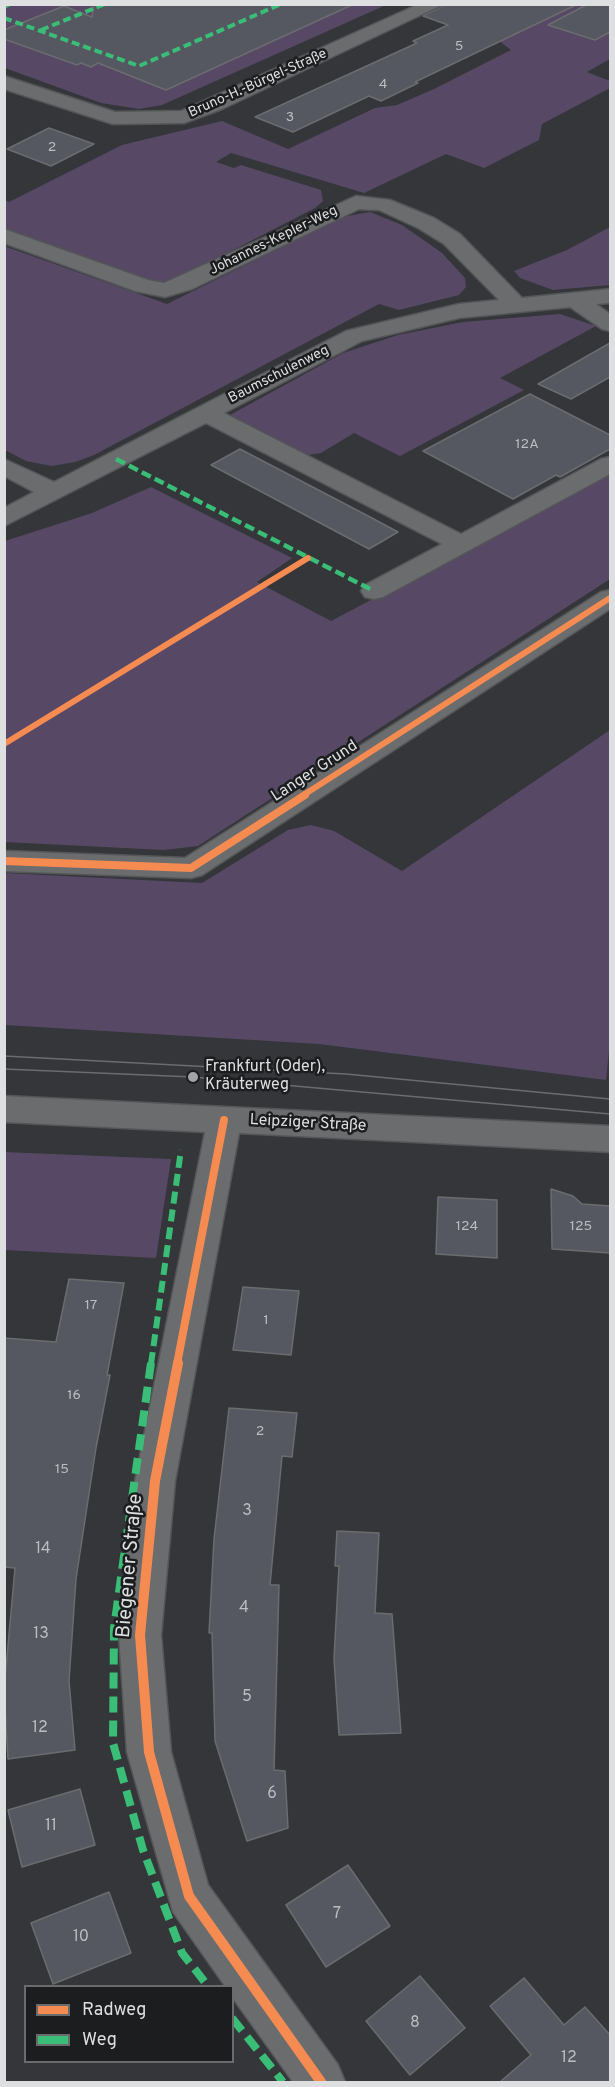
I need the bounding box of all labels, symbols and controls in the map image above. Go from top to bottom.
house number: 5 [455,39,463,55]
street label: Bruno-H.-Bürgel-Straße [186,46,330,122]
house number: 4 [379,77,387,93]
house number: 3 [286,110,294,126]
house number: 2 [48,140,56,156]
street label: Johannes-Kepler-Weg [207,203,341,279]
street label: Baumschulenweg [226,342,332,408]
house number: 12A [515,437,539,453]
street label: Langer Grund [268,737,362,807]
place label: Frankfurt (Oder), Kräuterweg [205,1058,325,1096]
marker: Frankfurt (Oder), Kräuterweg [186,1070,200,1084]
street label: Leipziger Straße [249,1111,367,1137]
house number: 124 [456,1219,478,1235]
house number: 125 [570,1219,592,1235]
house number: 17 [85,1298,97,1314]
house number: 1 [263,1313,269,1329]
house number: 16 [67,1388,81,1404]
house number: 2 [256,1424,264,1440]
house number: 15 [55,1462,69,1478]
street label: Biegener Straße [113,1493,149,1639]
house number: 3 [242,1502,252,1522]
house number: 14 [35,1540,51,1560]
house number: 4 [239,1599,249,1619]
house number: 13 [33,1625,49,1645]
house number: 5 [242,1688,252,1708]
house number: 12 [32,1719,48,1739]
house number: 6 [267,1785,277,1805]
house number: 11 [45,1817,57,1837]
house number: 7 [333,1905,341,1925]
house number: 10 [73,1928,89,1948]
legend [24,1985,234,2063]
text: Radweg [82,1999,146,2022]
house number: 8 [410,2014,420,2034]
text: Weg [82,2029,117,2052]
house number: 12 [561,2049,577,2069]

